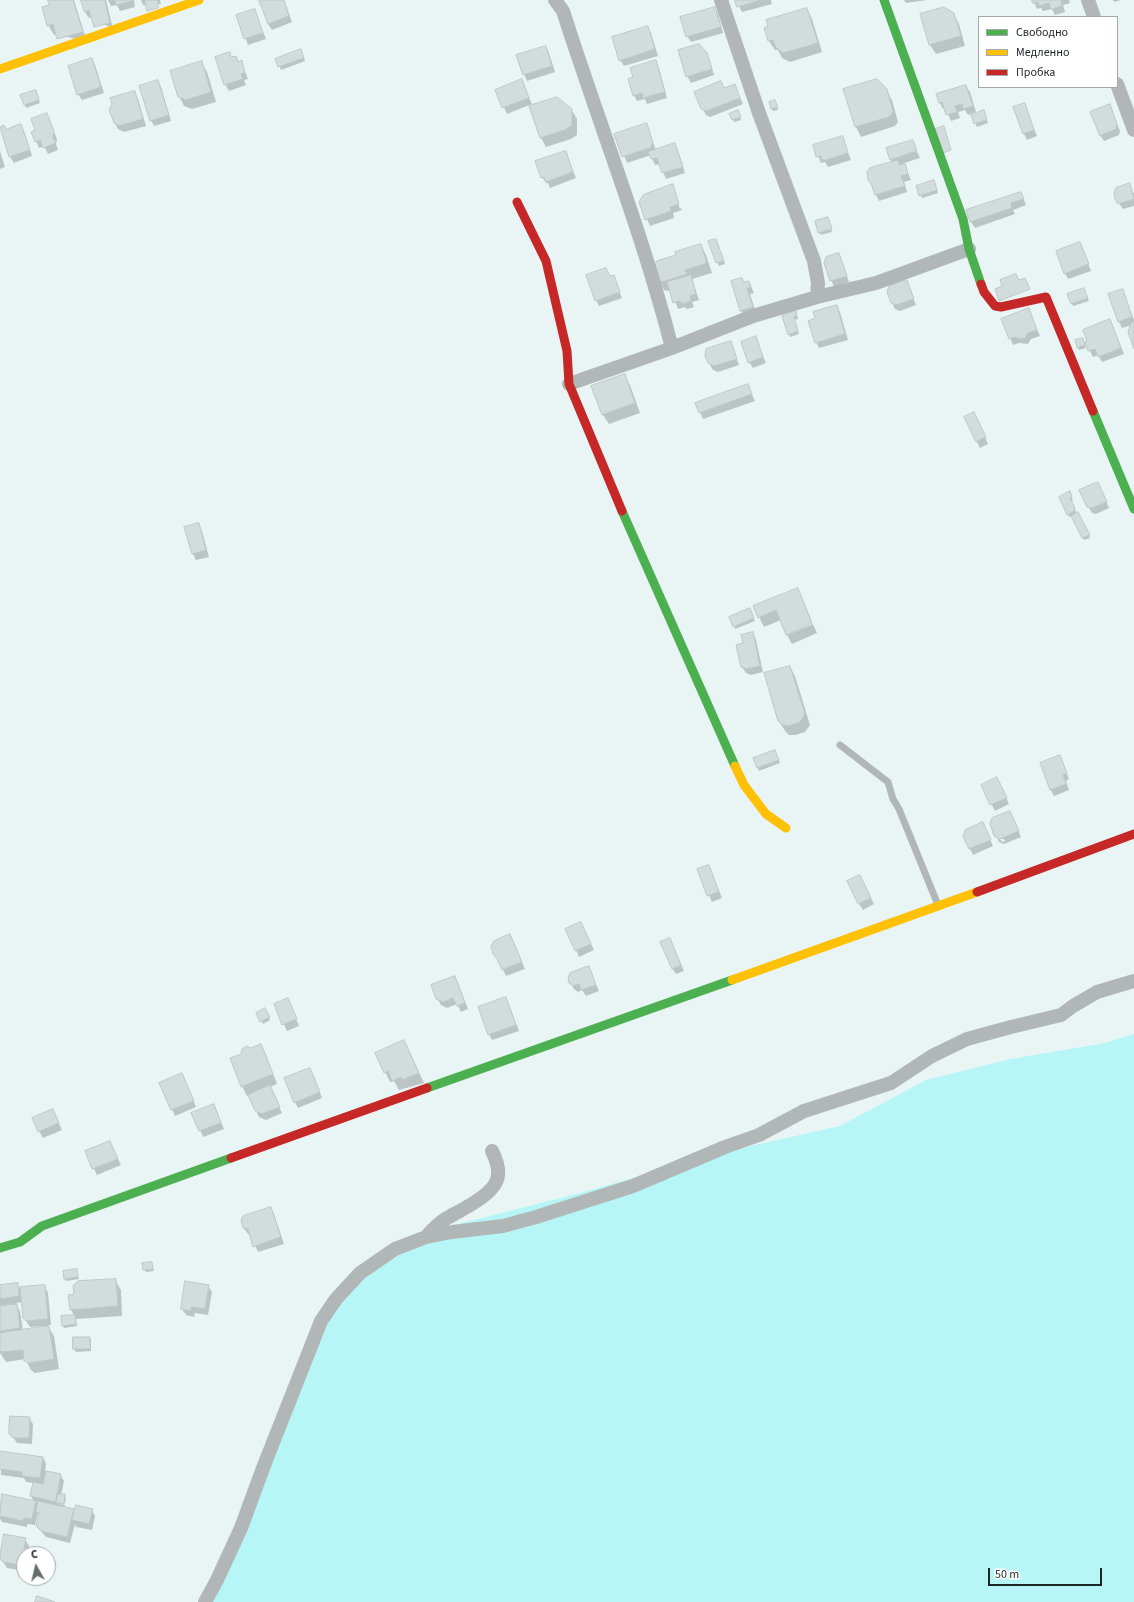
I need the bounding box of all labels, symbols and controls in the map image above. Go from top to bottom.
legend [978,16,1118,88]
text: Свободно [1016,24,1068,41]
text: Медленно [1016,44,1070,61]
text: Пробка [1016,64,1055,81]
north arrow [16,1546,56,1586]
text: С [30,1547,39,1562]
scale bar [990,1560,1104,1586]
text: 50 m [995,1566,1019,1583]

